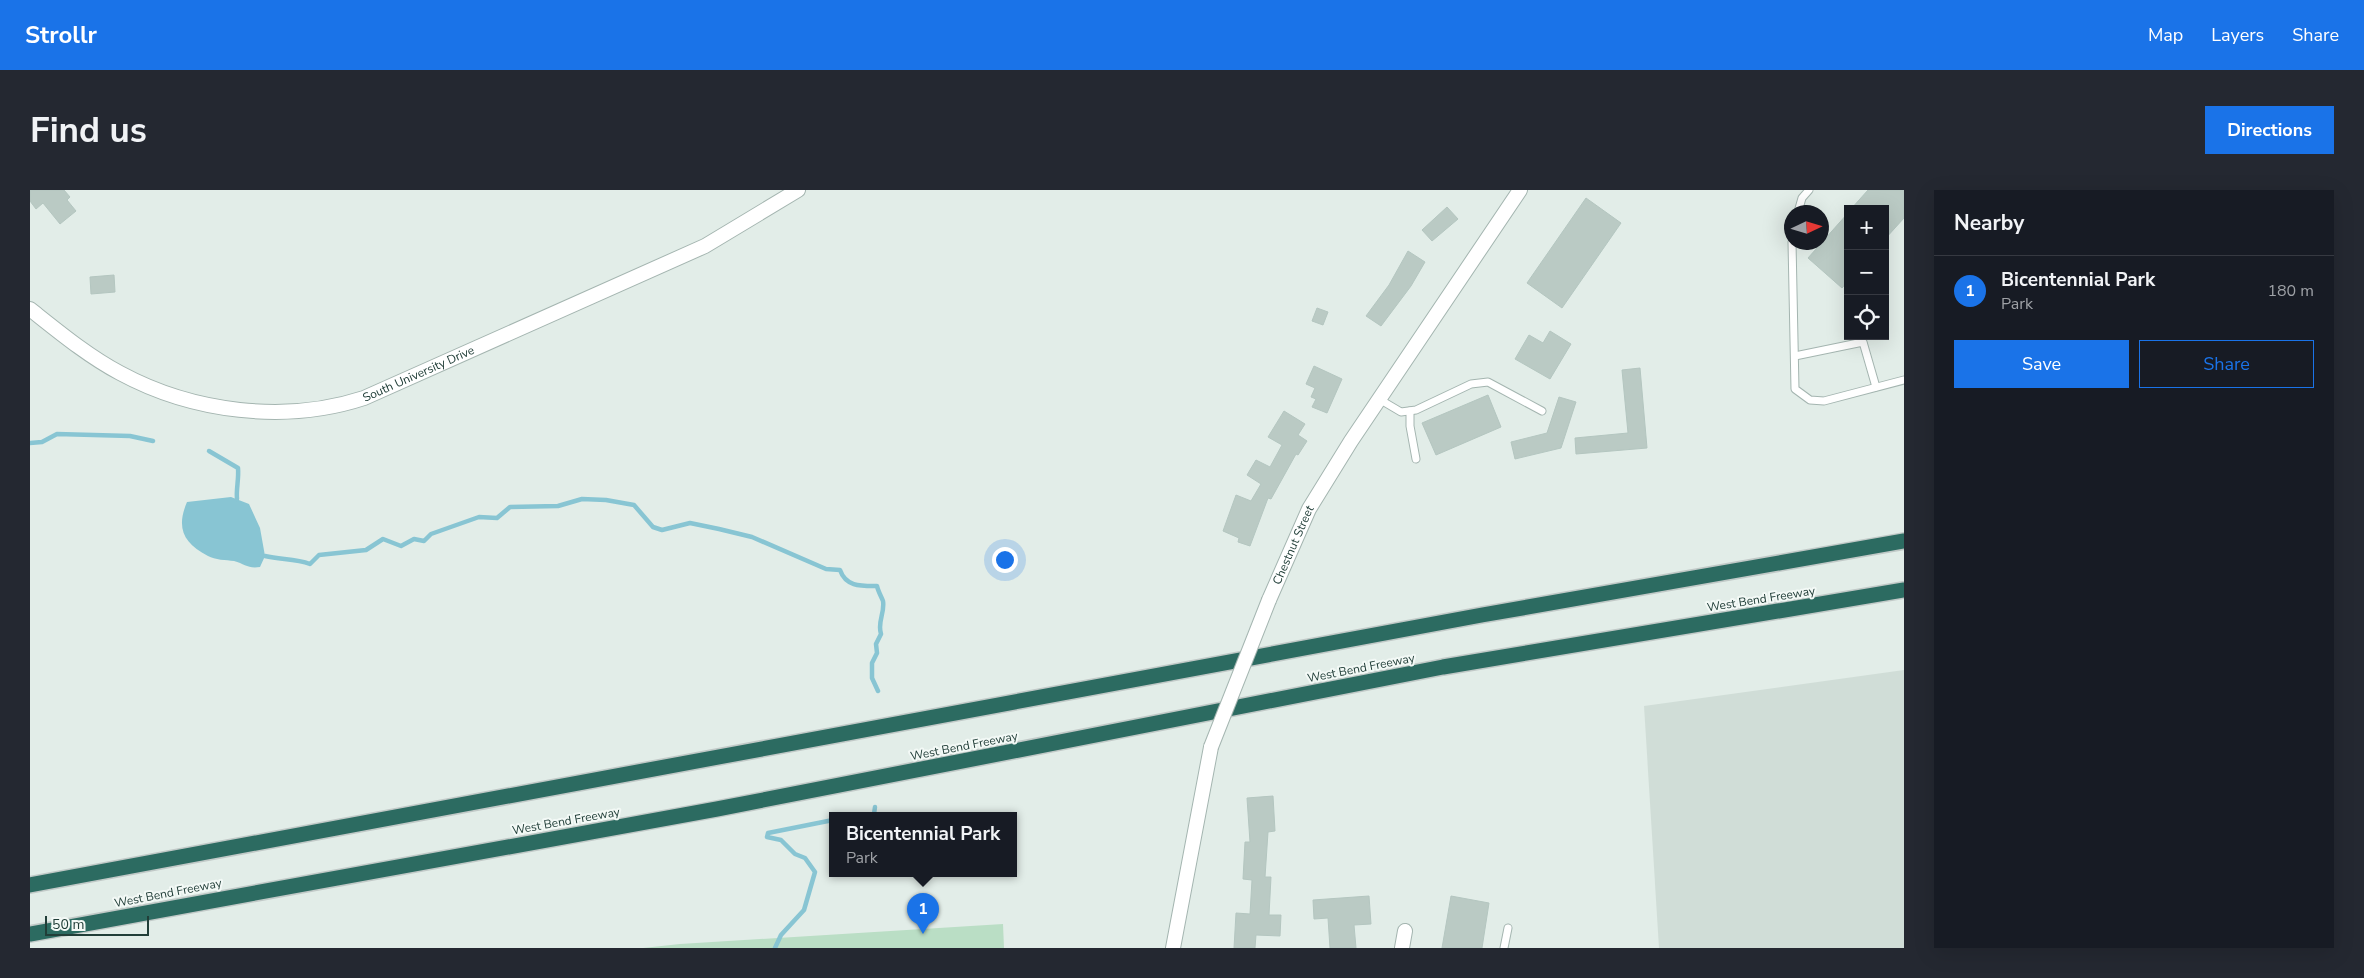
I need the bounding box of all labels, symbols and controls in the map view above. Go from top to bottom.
text: Strollr [25,19,97,51]
text: Map [2148,23,2183,47]
text: Layers [2211,23,2264,47]
text: Share [2292,23,2339,47]
button: Directions [2205,106,2334,154]
text: Find us [30,107,147,154]
north arrow [1784,205,1829,250]
map controls [1844,205,1889,340]
button: + [1844,205,1889,250]
text: Nearby [1954,209,2024,237]
button: − [1844,250,1889,295]
text: Bicentennial Park [2001,267,2155,293]
text: 1 [1965,280,1975,302]
text: 180 m [2267,280,2314,302]
text: Park [2001,293,2033,315]
button: locate [1844,295,1889,340]
button: Save [1954,340,2129,388]
button: Share [2139,340,2314,388]
street label: South University Drive [360,342,477,406]
street label: Chestnut Street [1269,502,1318,587]
your location [992,547,1018,573]
street label: West Bend Freeway [1706,582,1817,615]
street label: West Bend Freeway [1306,650,1417,686]
street label: West Bend Freeway [909,728,1020,764]
street label: West Bend Freeway [511,804,622,838]
popup [829,812,1017,877]
text: Bicentennial Park [846,821,1000,847]
text: Park [846,847,878,869]
street label: West Bend Freeway [113,875,224,911]
pin: 1 [907,893,939,934]
scale bar [45,913,149,936]
text: 50 m [52,915,84,934]

